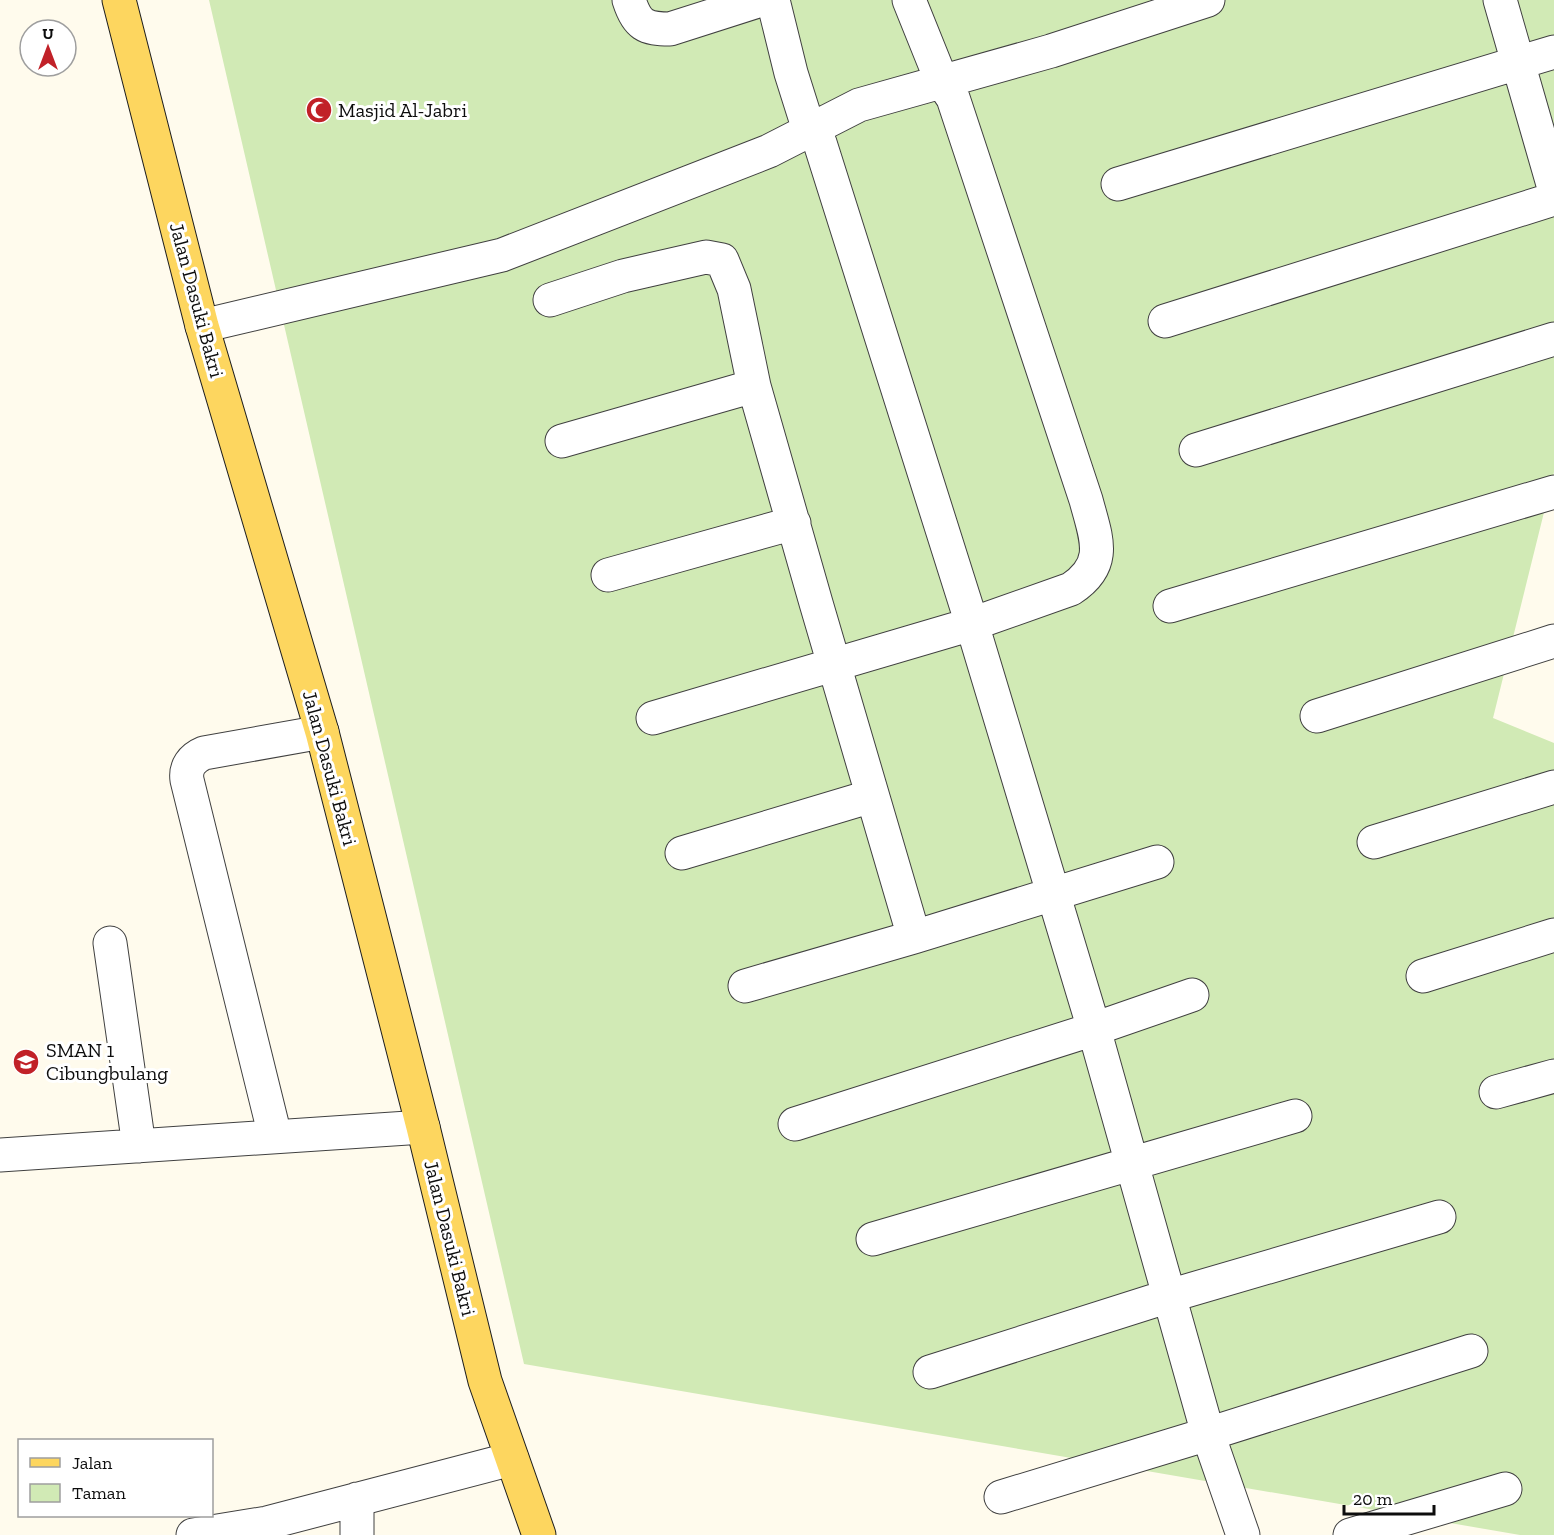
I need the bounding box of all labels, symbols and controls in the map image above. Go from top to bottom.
north arrow [18,18,78,78]
text: U [42,24,54,43]
mosque icon: Masjid Al-Jabri [304,95,334,125]
place label: Masjid Al-Jabri [338,98,467,122]
street label: Jalan Dasuki Bakri [165,220,229,381]
street label: Jalan Dasuki Bakri [298,688,362,849]
place label: SMAN 1 Cibungbulang [46,1038,168,1085]
school or university icon: SMAN 1 Cibungbulang [11,1047,41,1077]
street label: Jalan Dasuki Bakri [419,1158,481,1319]
legend [18,1439,213,1517]
text: Jalan [72,1452,113,1474]
scale bar [1344,1478,1434,1516]
text: Taman [72,1482,127,1504]
text: 20 m [1353,1488,1393,1510]

